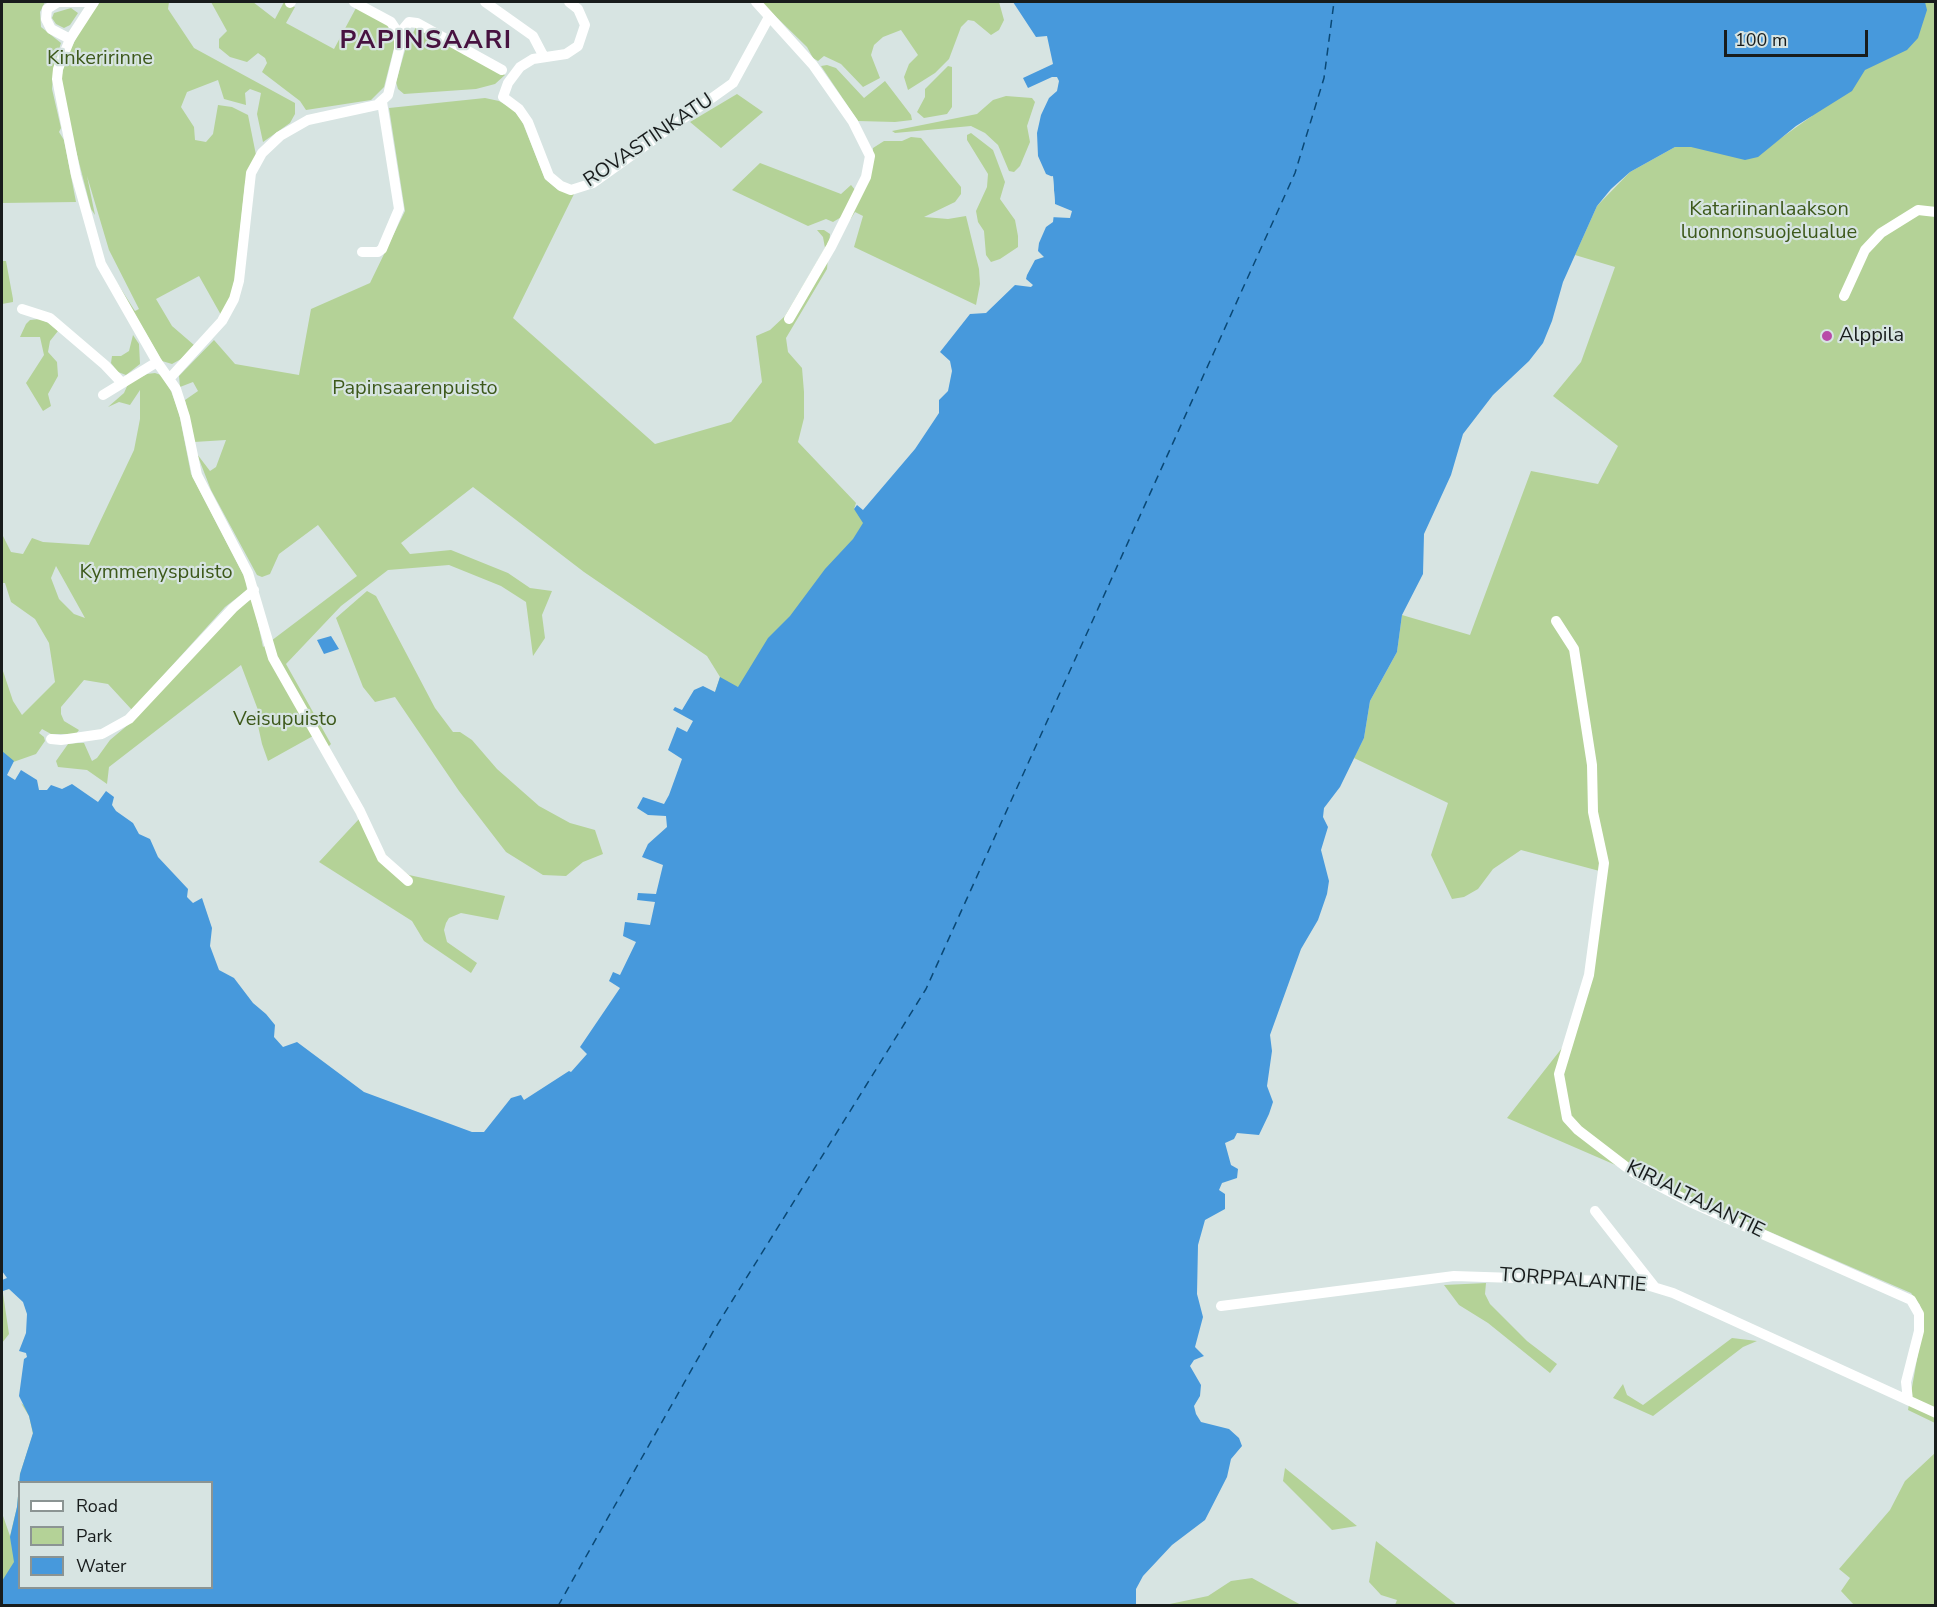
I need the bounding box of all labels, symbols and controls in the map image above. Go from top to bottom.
scale bar [1727,18,1871,56]
district label: PAPINSAARI [339,26,513,58]
text: 100 m [1735,28,1787,52]
park label: Kinkeririnne [47,47,153,71]
street label: ROVASTINKATU [580,89,718,193]
park label: Katariinanlaakson luonnonsuojelualue [1681,198,1857,245]
place label: Alppila [1839,324,1904,348]
marker: Alppila [1820,329,1834,343]
park label: Papinsaarenpuisto [332,377,498,401]
park label: Kymmenyspuisto [79,561,233,585]
park label: Veisupuisto [233,708,337,732]
street label: KIRJALTAJANTIE [1622,1156,1768,1244]
street label: TORPPALANTIE [1499,1264,1647,1298]
legend [18,1481,213,1589]
text: Road [76,1494,118,1518]
text: Park [76,1524,112,1548]
text: Water [76,1554,127,1578]

